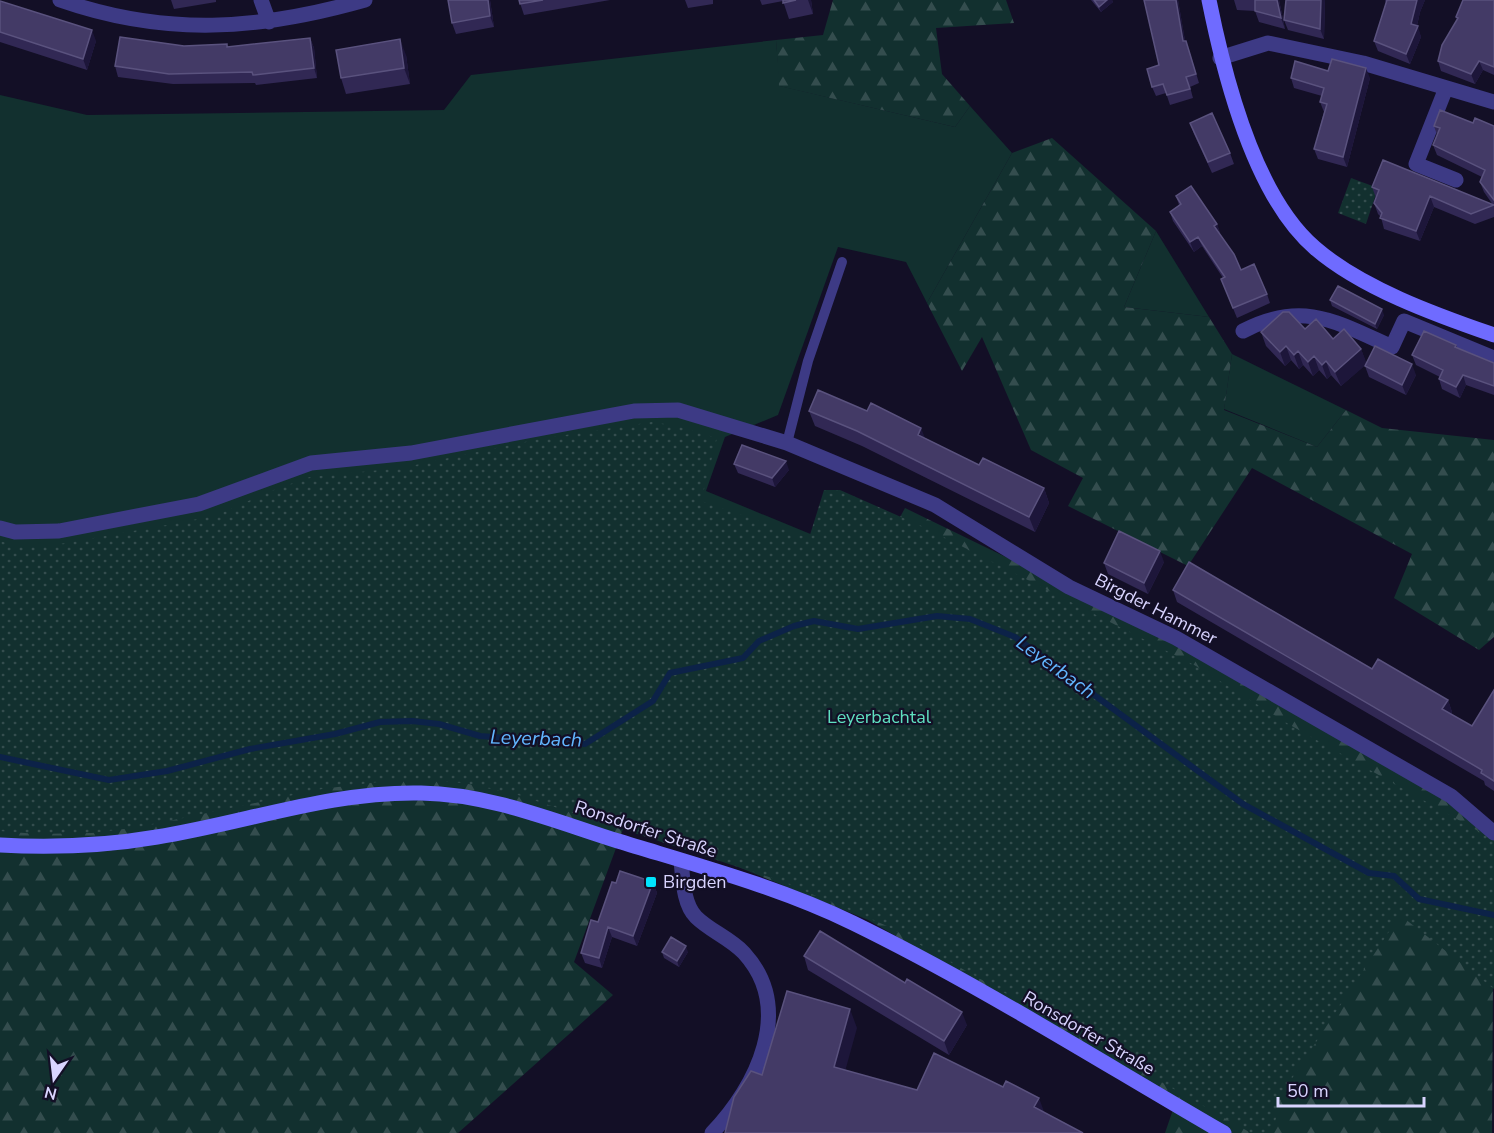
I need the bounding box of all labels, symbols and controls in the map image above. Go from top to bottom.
street label: Birgder Hammer [1091,568,1222,650]
water label: Leyerbach [1011,629,1101,705]
park label: Leyerbachtal [827,705,932,729]
water label: Leyerbach [489,723,582,754]
street label: Ronsdorfer Straße [572,795,720,863]
place label: Birgden [663,870,727,894]
marker: Birgden [644,875,658,889]
street label: Ronsdorfer Straße [1019,986,1159,1080]
north arrow [24,1049,84,1109]
scale bar [1278,1070,1424,1108]
text: 50 m [1287,1079,1329,1103]
text: N [42,1080,59,1105]

